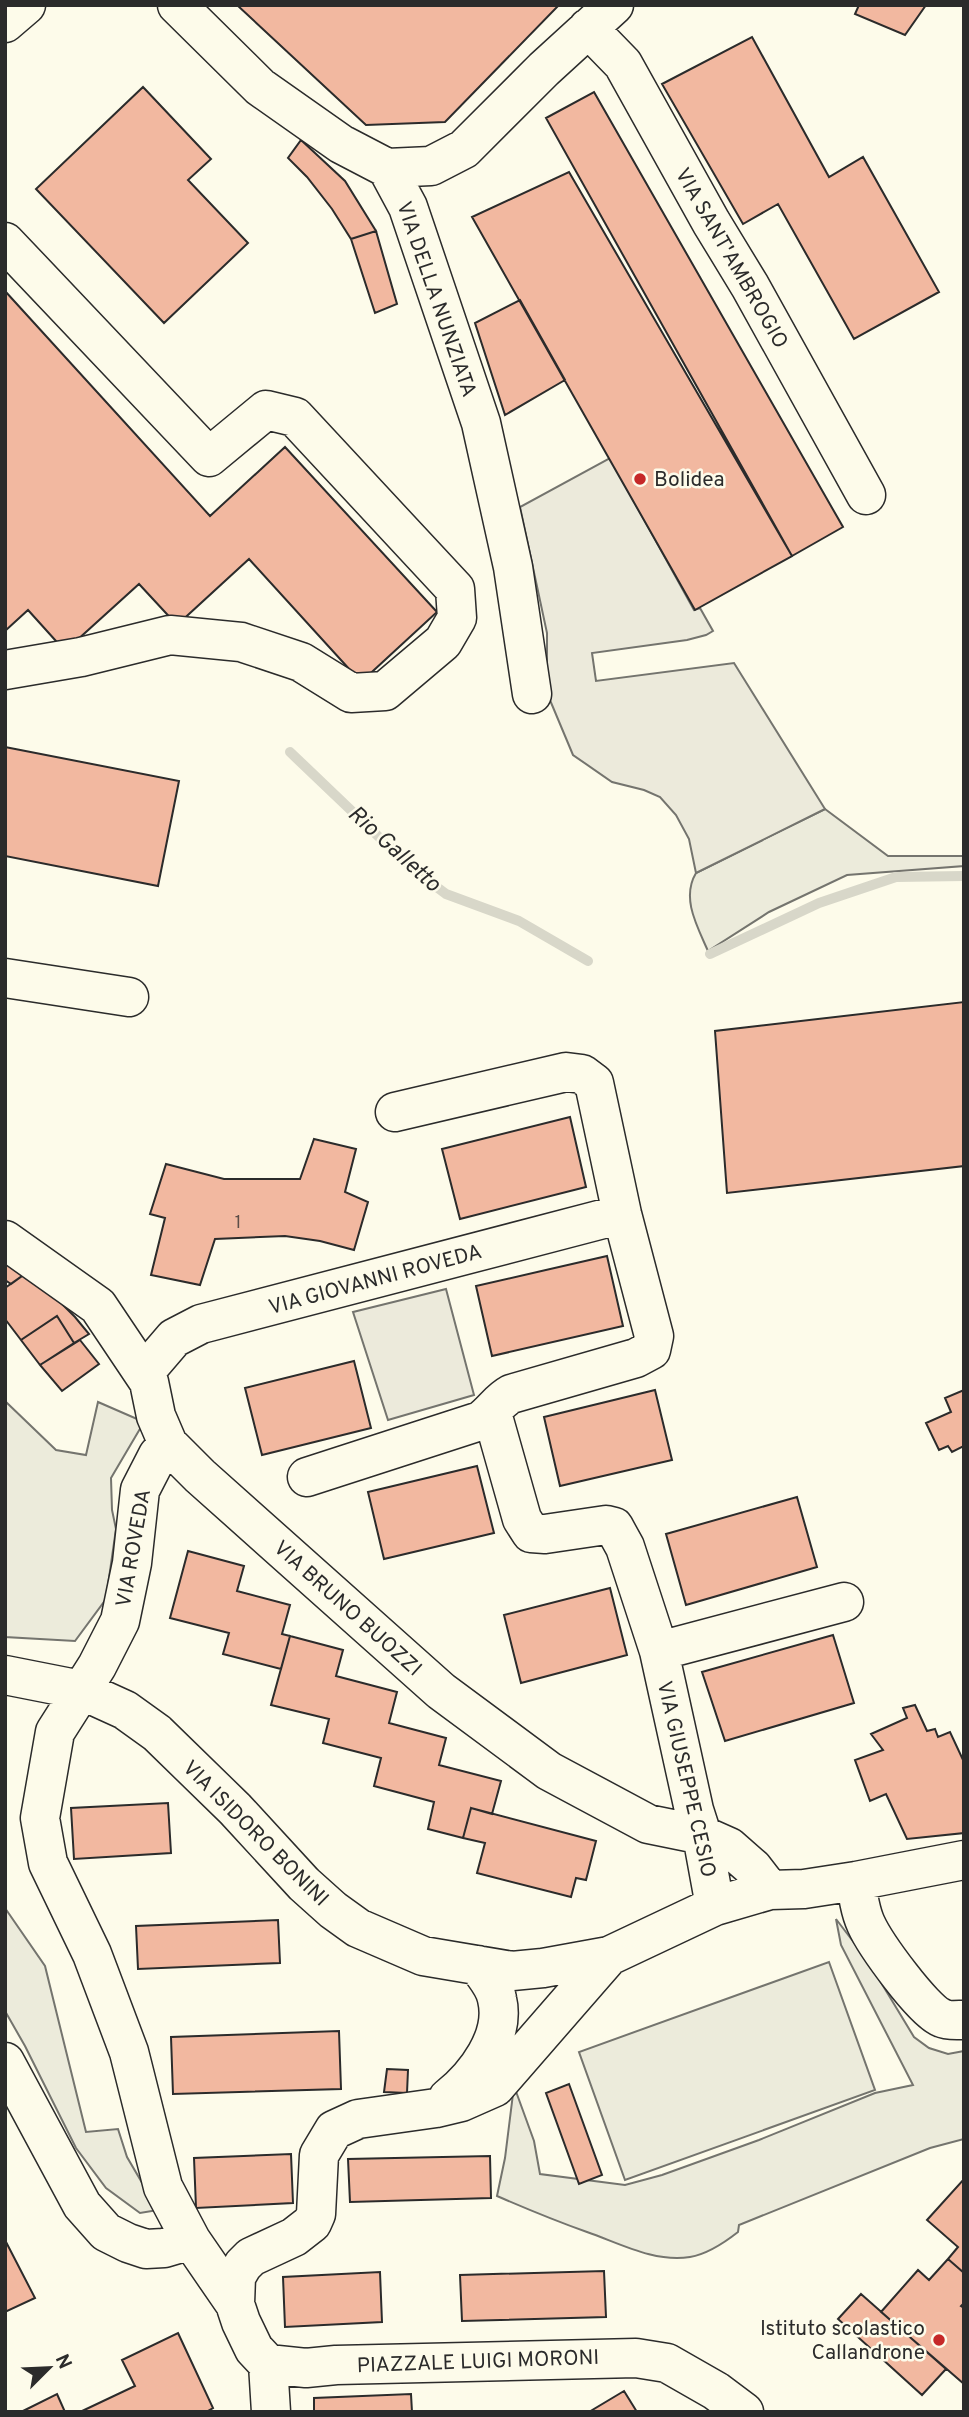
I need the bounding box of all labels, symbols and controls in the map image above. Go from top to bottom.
street label: VIA SANT'AMBROGIO [668,164,793,354]
street label: VIA DELLA NUNZIATA [389,198,482,401]
place label: Bolidea [654,467,725,494]
marker: Bolidea [632,471,648,487]
water label: Rio Galletto [341,800,447,900]
house number: 1 [235,1212,241,1235]
street label: VIA GIOVANNI ROVEDA [266,1239,485,1322]
street label: VIA ROVEDA [111,1487,158,1609]
street label: VIA BRUNO BUOZZI [267,1535,427,1683]
street label: VIA GIUSEPPE CESIO [650,1678,721,1880]
street label: VIA ISIDORO BONINI [176,1755,334,1913]
place label: Istituto scolastico Callandrone [760,2316,925,2367]
marker: Istituto scolastico Callandrone [931,2332,947,2348]
north arrow [14,2333,84,2403]
street label: PIAZZALE LUIGI MORONI [356,2345,600,2380]
text: N [49,2351,76,2373]

